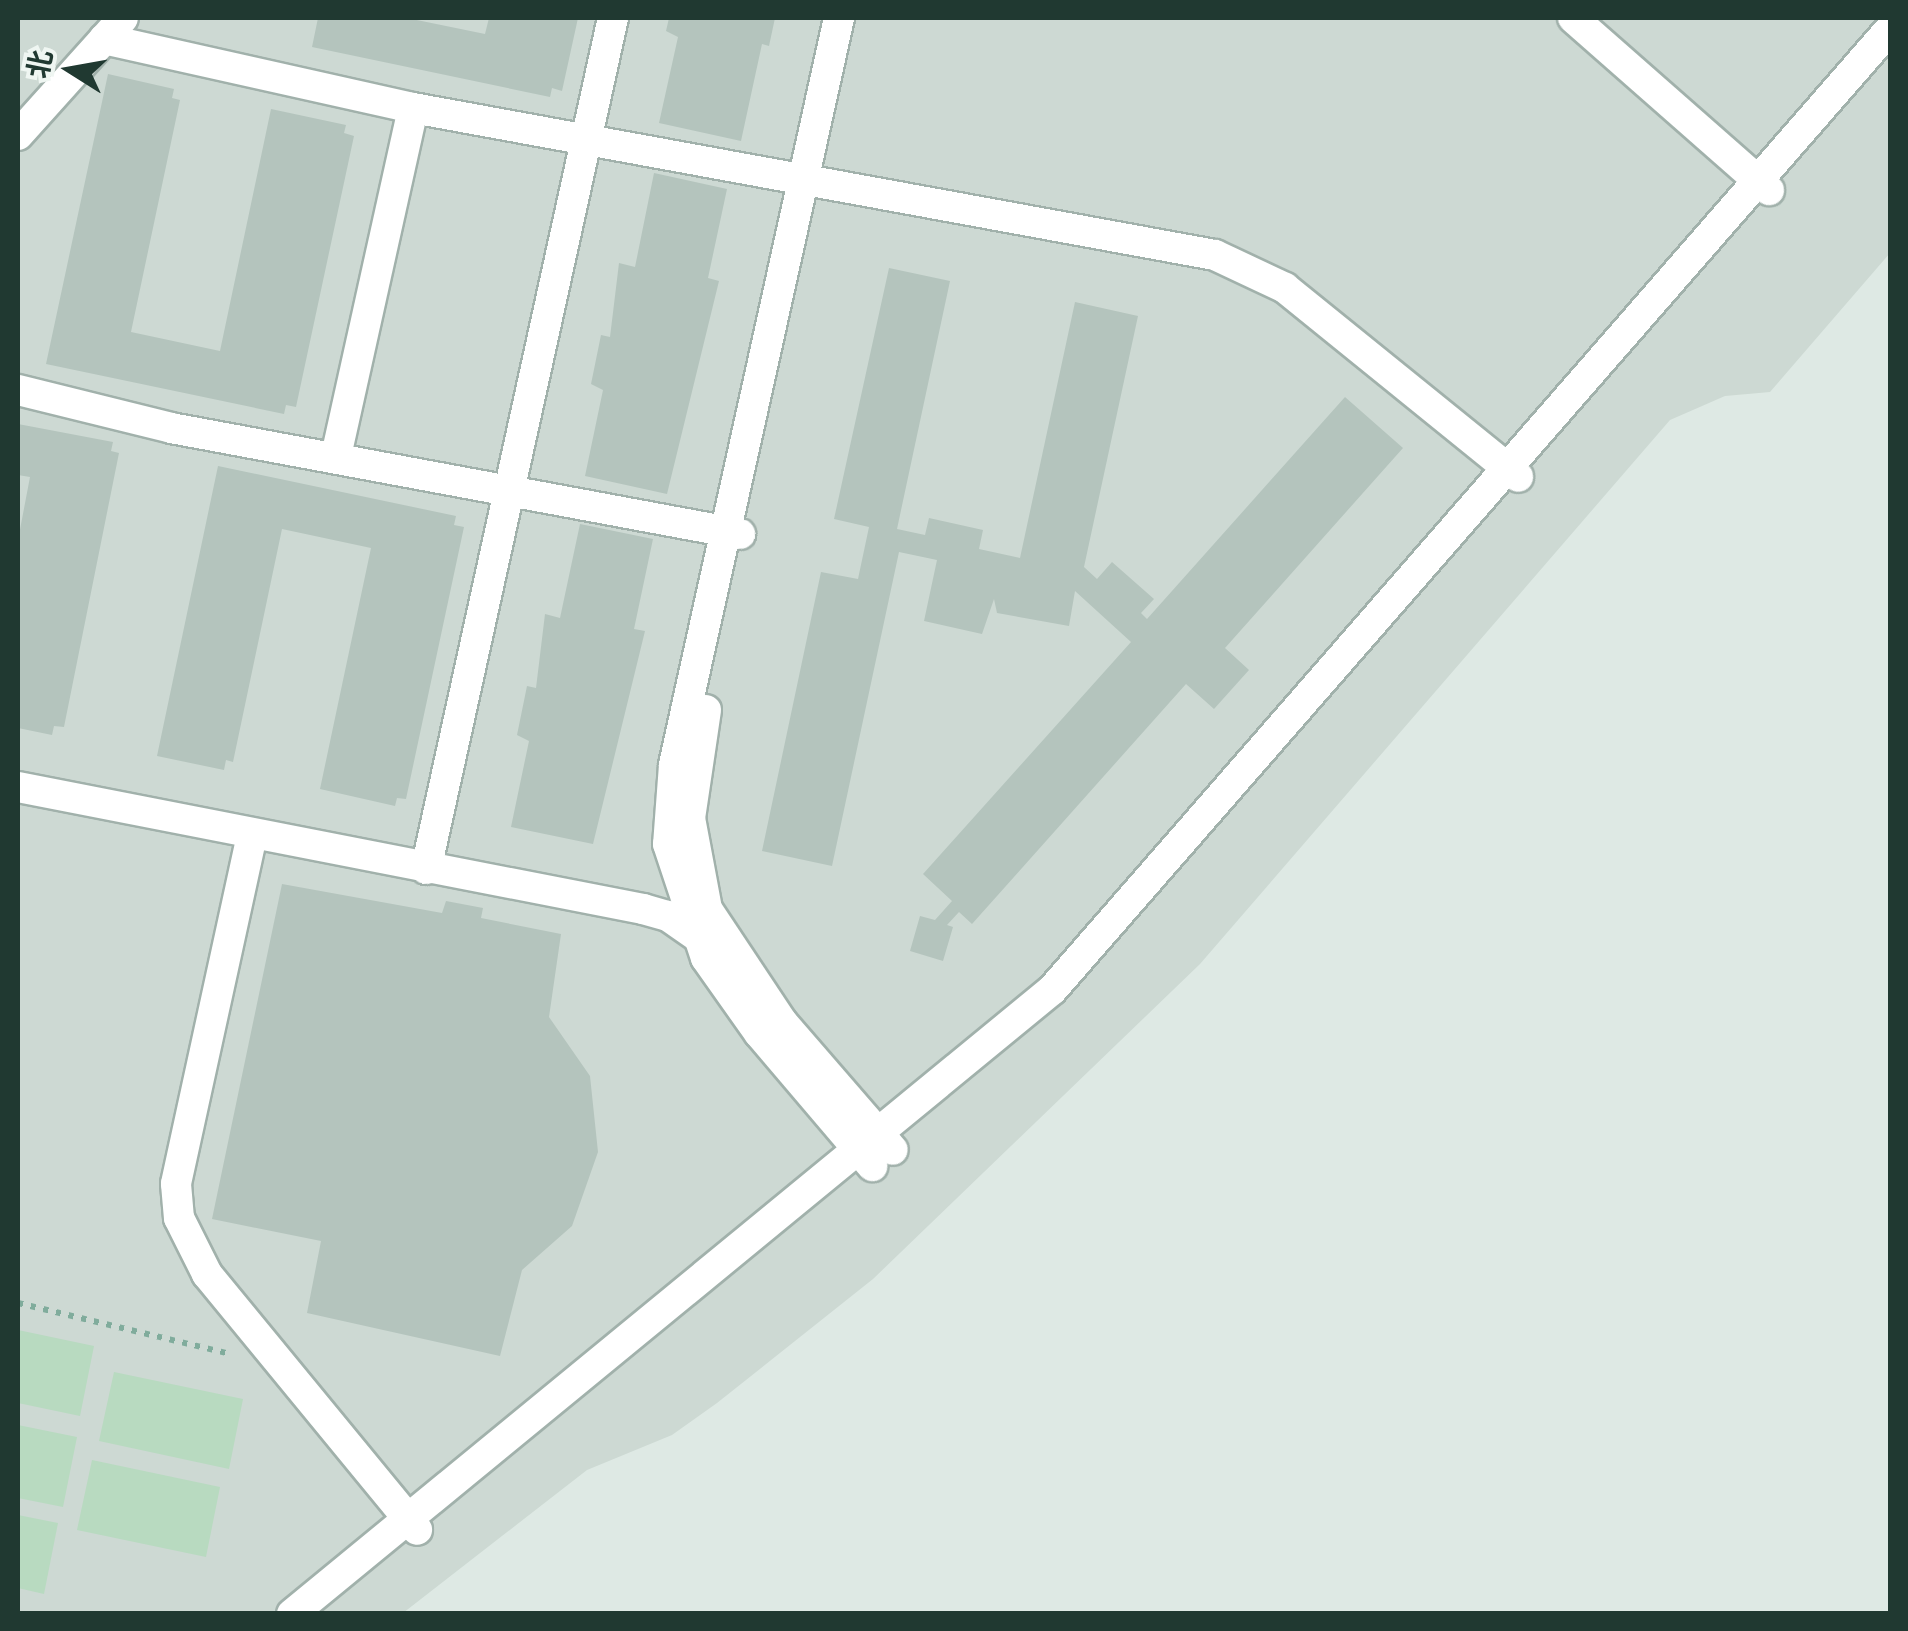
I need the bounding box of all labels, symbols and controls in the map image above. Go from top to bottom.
north arrow [20,20,120,120]
text: 北 [21,47,59,81]

